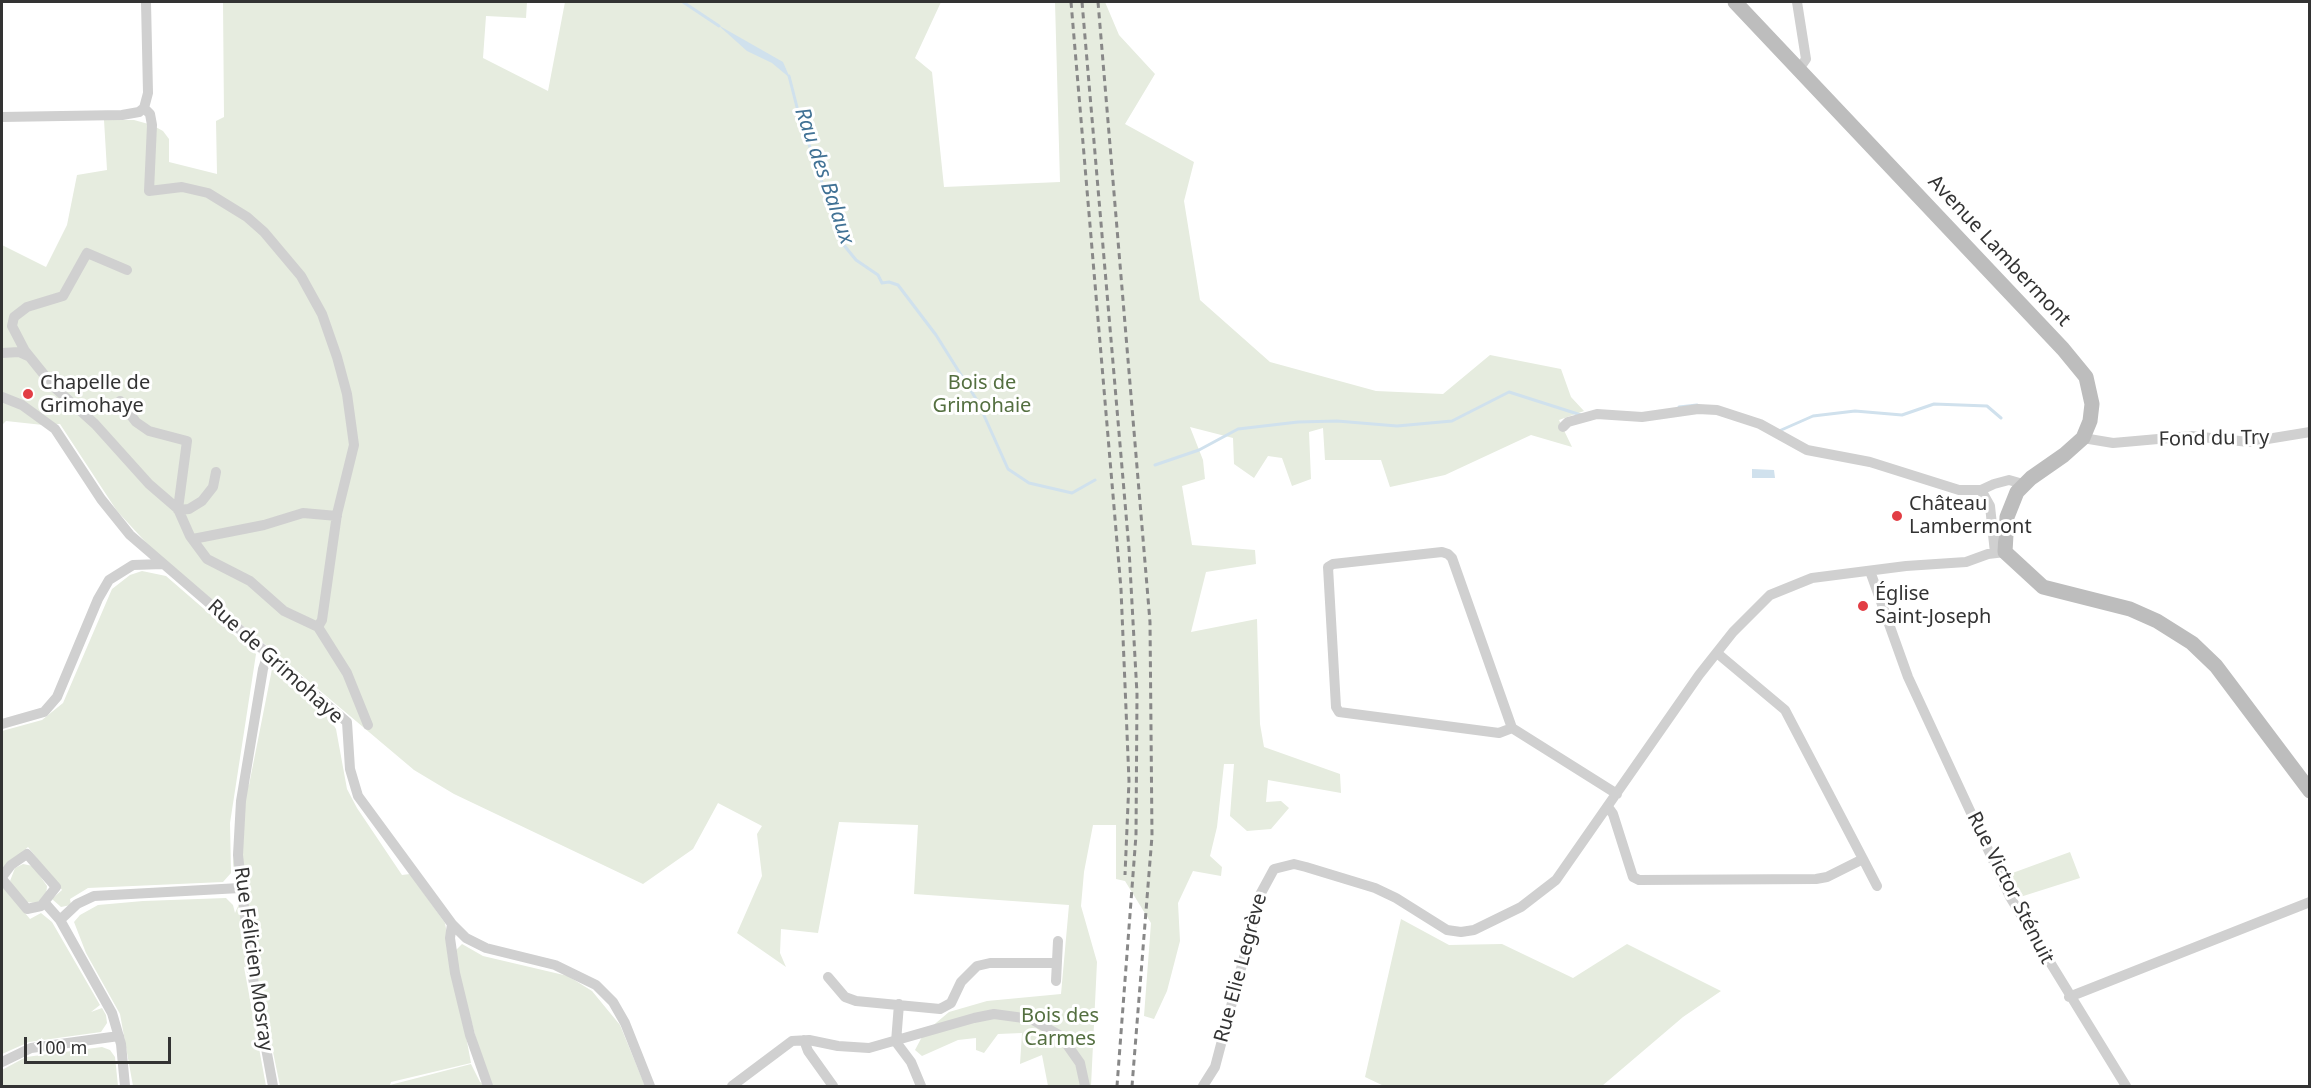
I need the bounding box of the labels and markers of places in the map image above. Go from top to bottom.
place label: Chapelle de Grimohaye [40,371,150,418]
marker: Chapelle de Grimohaye [21,387,35,401]
place label: Château Lambermont [1909,492,2032,539]
marker: Château Lambermont [1890,509,1904,523]
place label: Église Saint-Joseph [1875,582,1991,629]
marker: Église Saint-Joseph [1856,599,1870,613]

